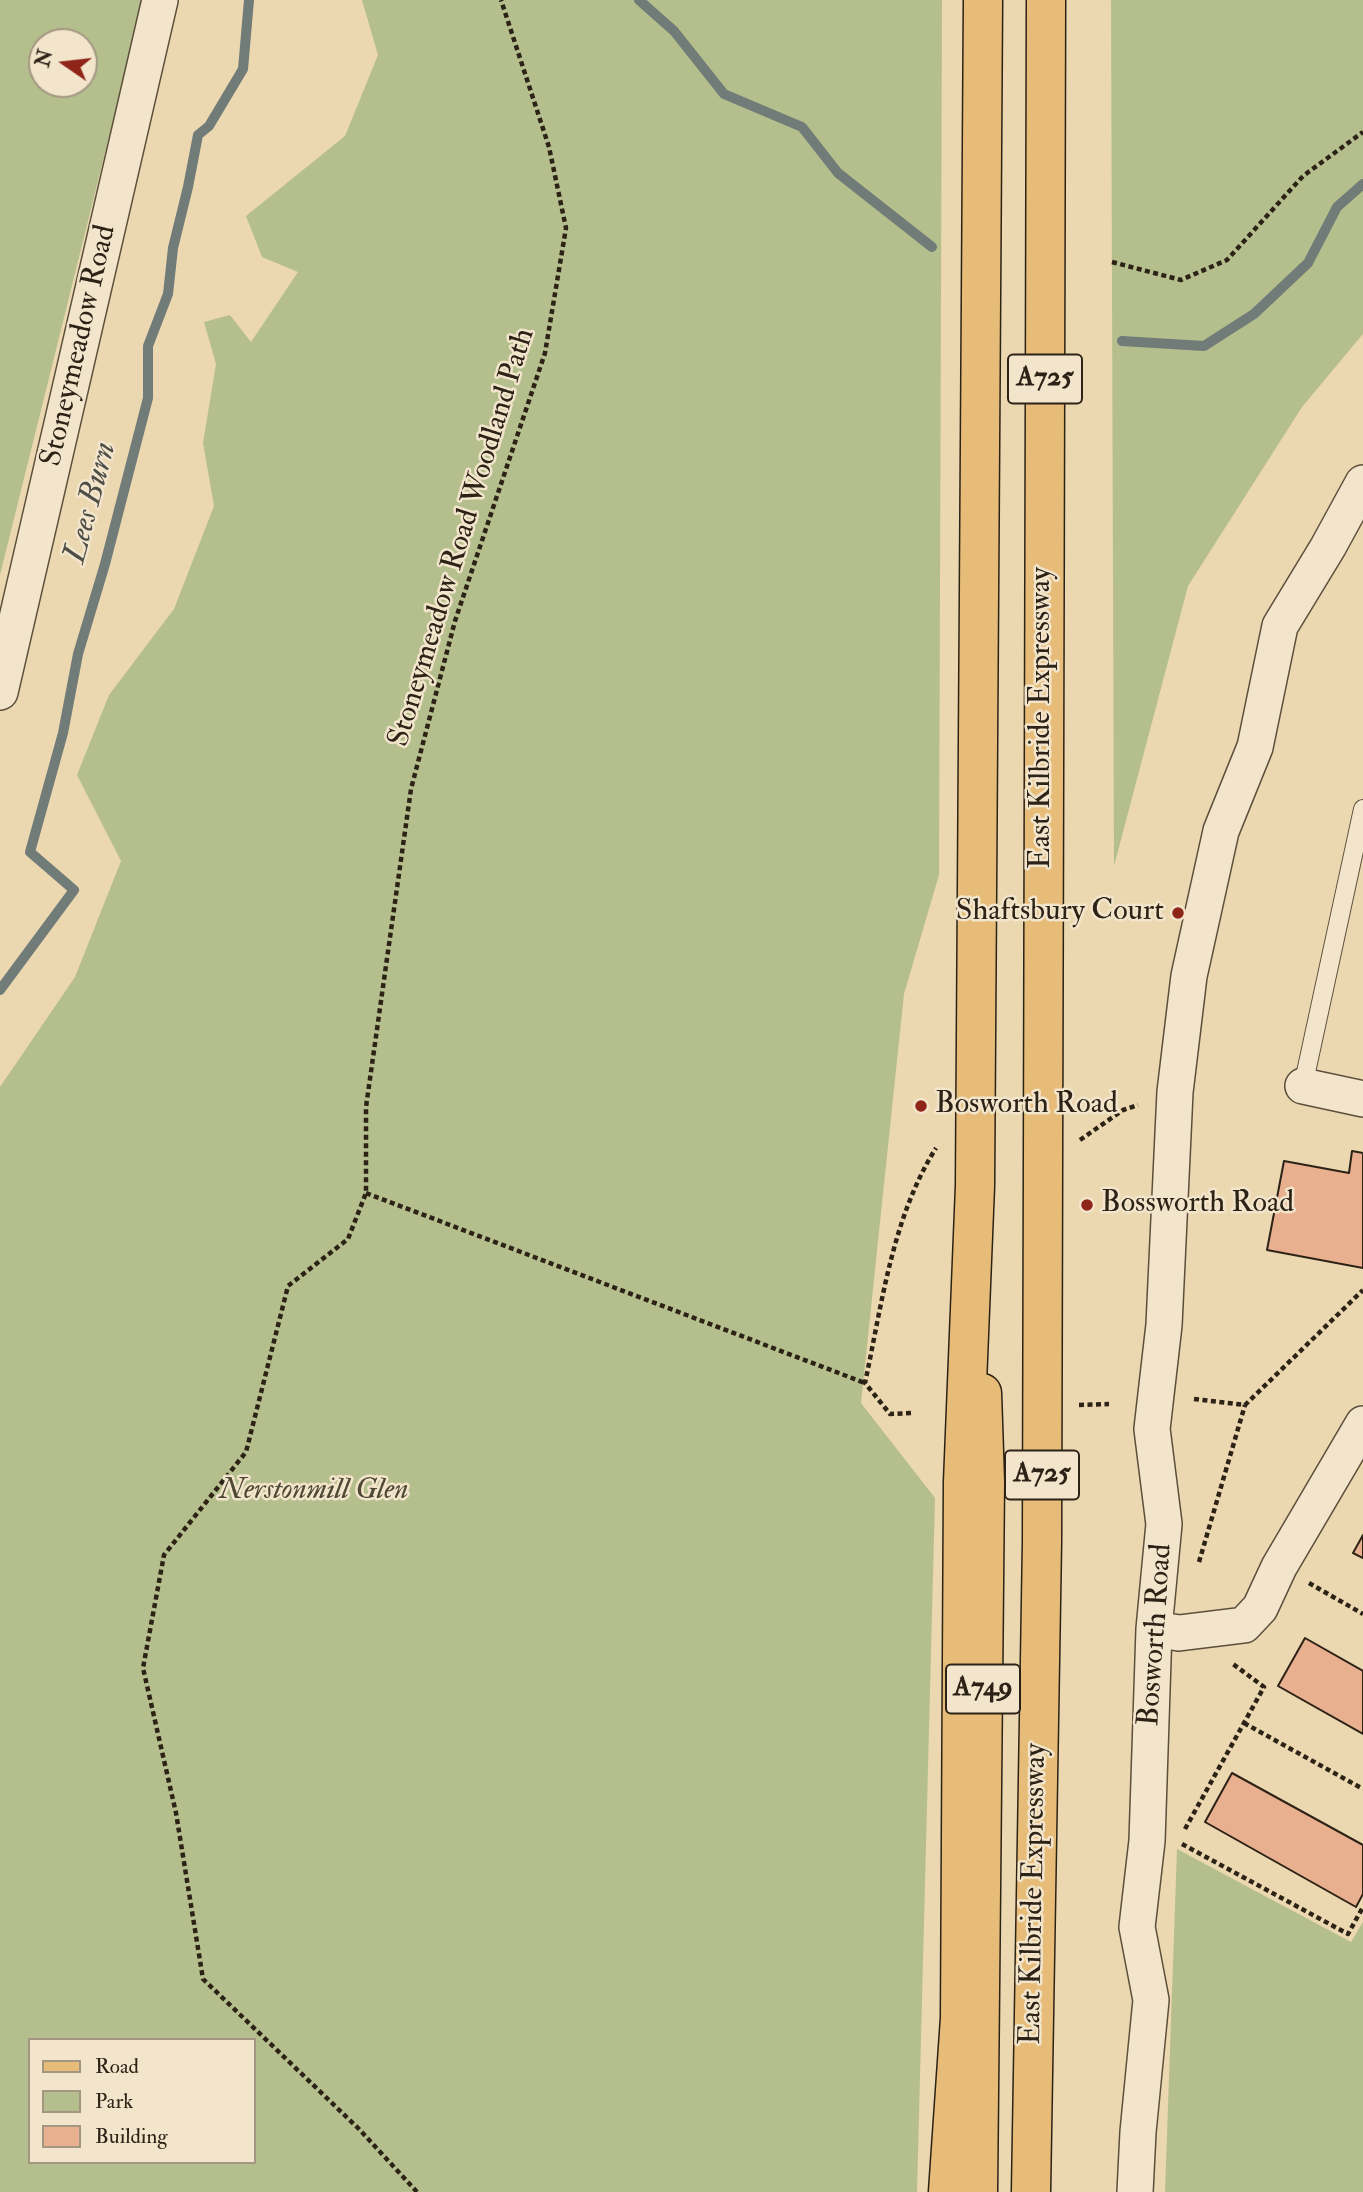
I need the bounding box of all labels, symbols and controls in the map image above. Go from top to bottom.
north arrow [28,28,98,98]
text: N [31,47,58,70]
street label: Stoneymeadow Road [35,222,125,470]
street label: Stoneymeadow Road Woodland Path [382,325,544,751]
road number: A725 [1008,354,1082,404]
water label: Lees Burn [57,438,127,568]
street label: East Kilbride Expressway [1025,567,1061,869]
place label: Shaftsbury Court [956,895,1164,931]
marker: Shaftsbury Court [1170,905,1186,921]
place label: Bosworth Road [935,1088,1118,1124]
marker: Bosworth Road [913,1098,929,1114]
place label: Bossworth Road [1101,1187,1294,1223]
marker: Bossworth Road [1079,1197,1095,1213]
road number: A725 [1005,1450,1079,1500]
park label: Nerstonmill Glen [220,1474,408,1510]
street label: Bosworth Road [1133,1543,1181,1727]
road number: A749 [946,1664,1020,1714]
street label: East Kilbride Expressway [1014,1743,1056,2045]
legend [28,2038,256,2164]
text: Road [95,2053,139,2080]
text: Park [95,2088,133,2115]
text: Building [95,2123,168,2150]

